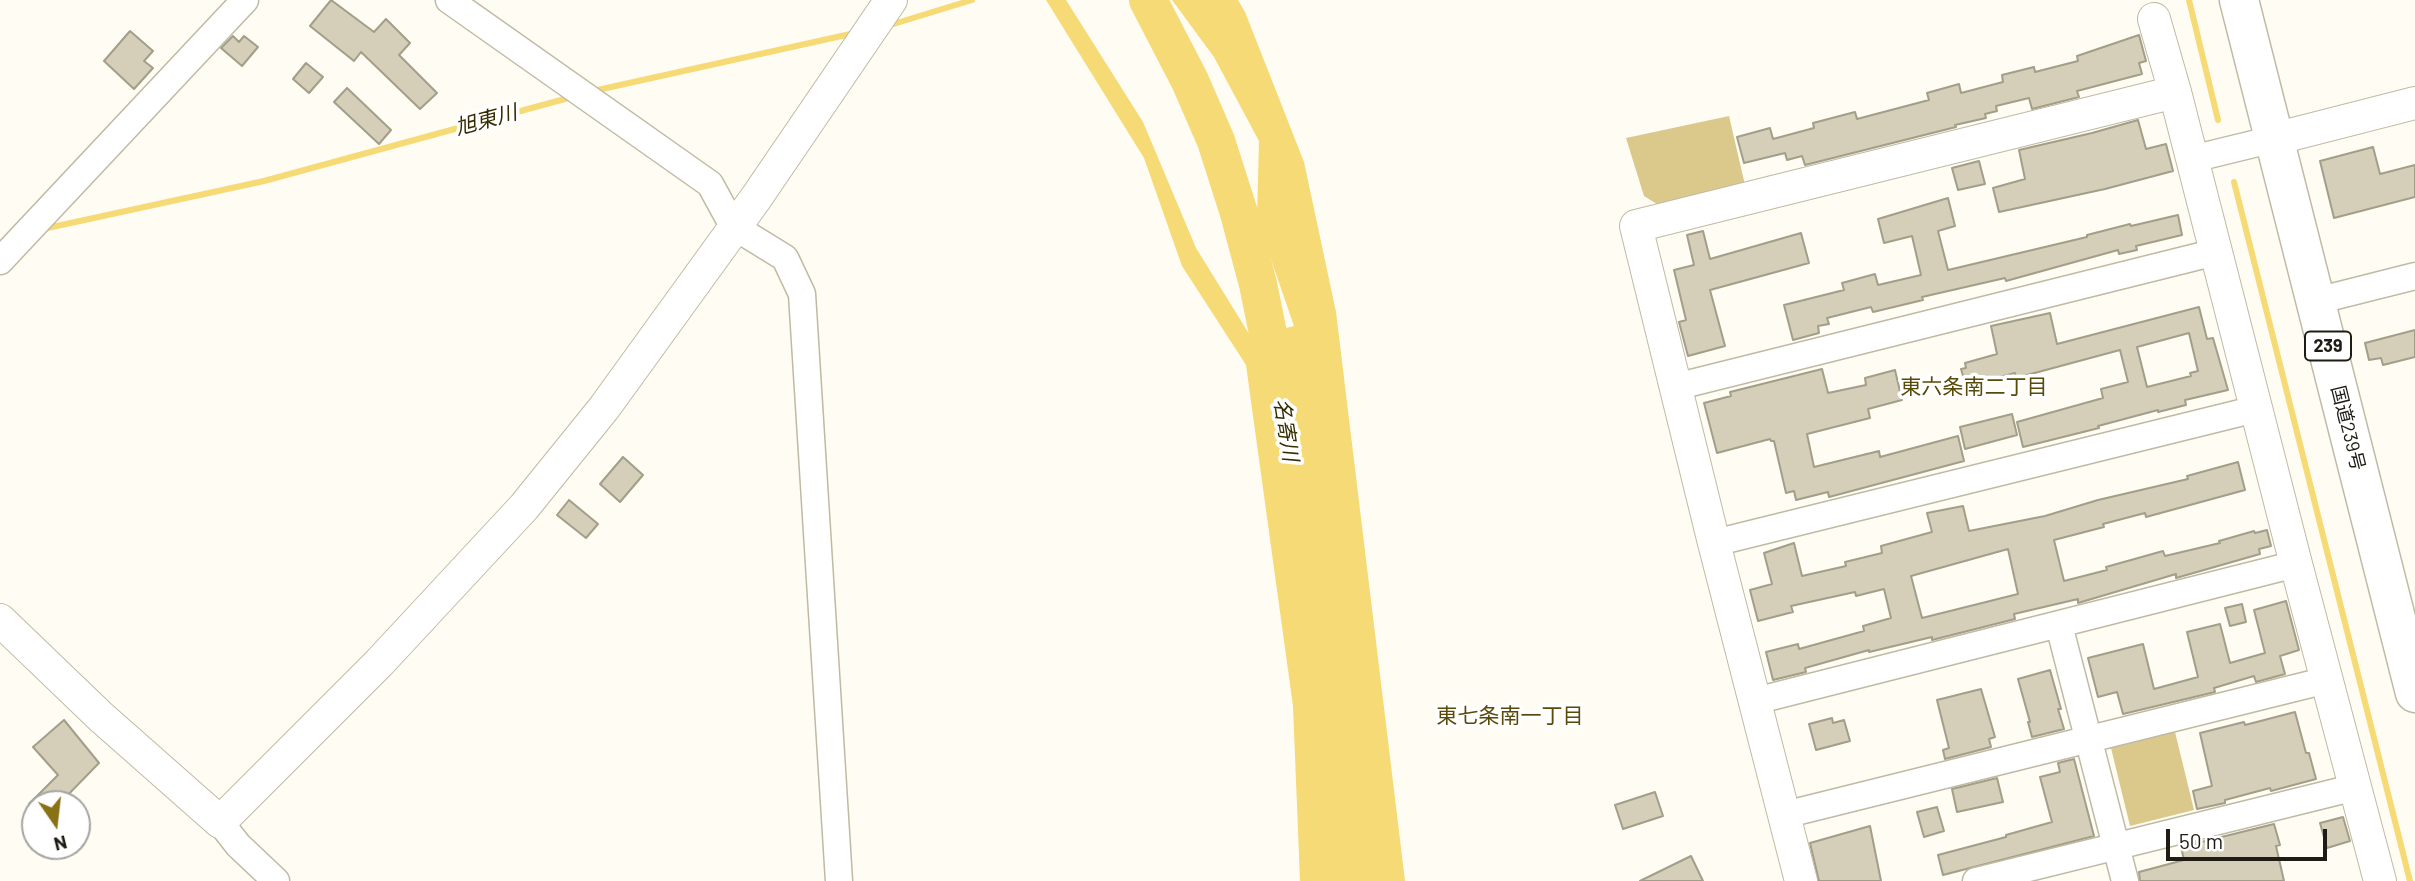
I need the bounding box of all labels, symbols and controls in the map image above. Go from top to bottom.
water label: 旭東川 [452,100,520,140]
road number: 239 [2305,332,2351,360]
district label: 東六条南二丁目 [1901,374,2047,400]
street label: 国道239号 [2326,383,2370,473]
water label: 名寄川 [1269,397,1303,463]
district label: 東七条南一丁目 [1437,703,1583,729]
north arrow [21,790,91,860]
scale bar [2170,814,2331,858]
text: 50 m [2179,828,2223,853]
text: N [52,831,70,857]

